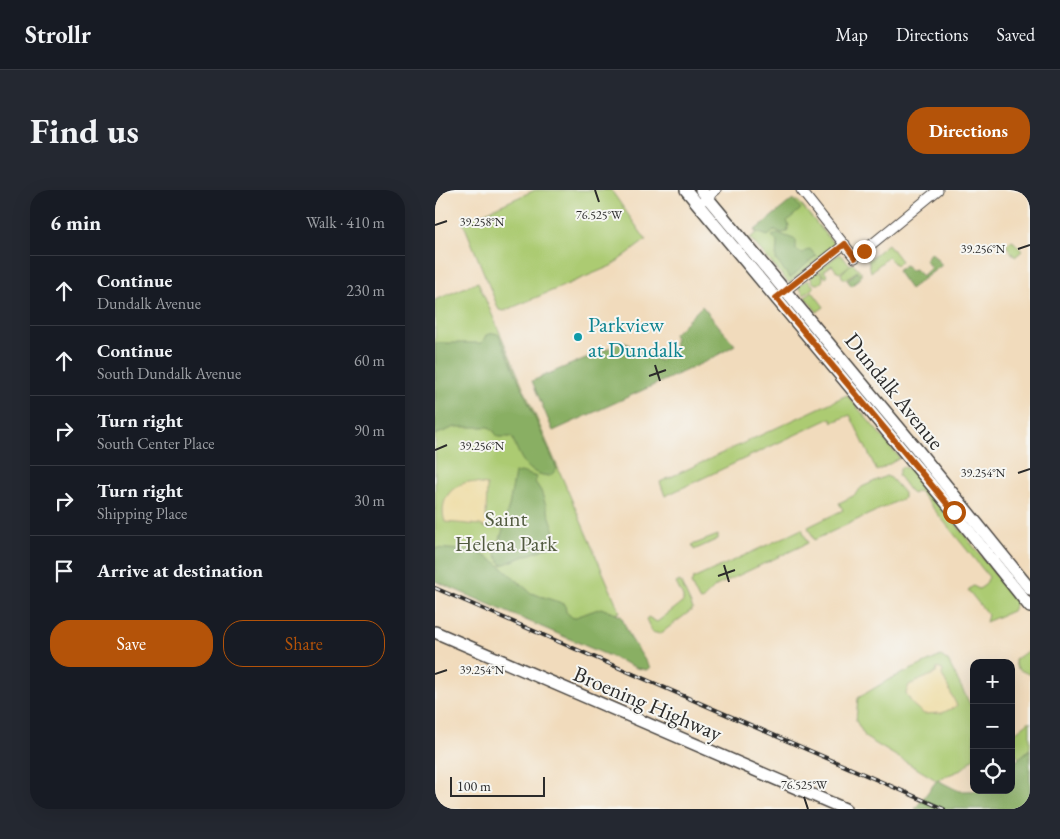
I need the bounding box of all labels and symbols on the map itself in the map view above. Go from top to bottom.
text: 76.525°W [576,207,623,223]
text: 39.258°N [460,214,505,230]
route end [853,240,876,263]
text: 39.256°N [961,241,1006,257]
place label: Parkview at Dundalk [588,310,684,364]
street label: Dundalk Avenue [838,327,951,456]
marker: Parkview at Dundalk [572,331,584,343]
text: 39.256°N [460,438,505,454]
text: 39.254°N [961,465,1006,481]
route start [943,501,966,524]
park label: Saint Helena Park [455,504,558,558]
street label: Broening Highway [569,659,727,748]
text: 39.254°N [460,662,505,678]
scale bar [450,774,545,797]
text: 76.525°W [781,777,828,793]

